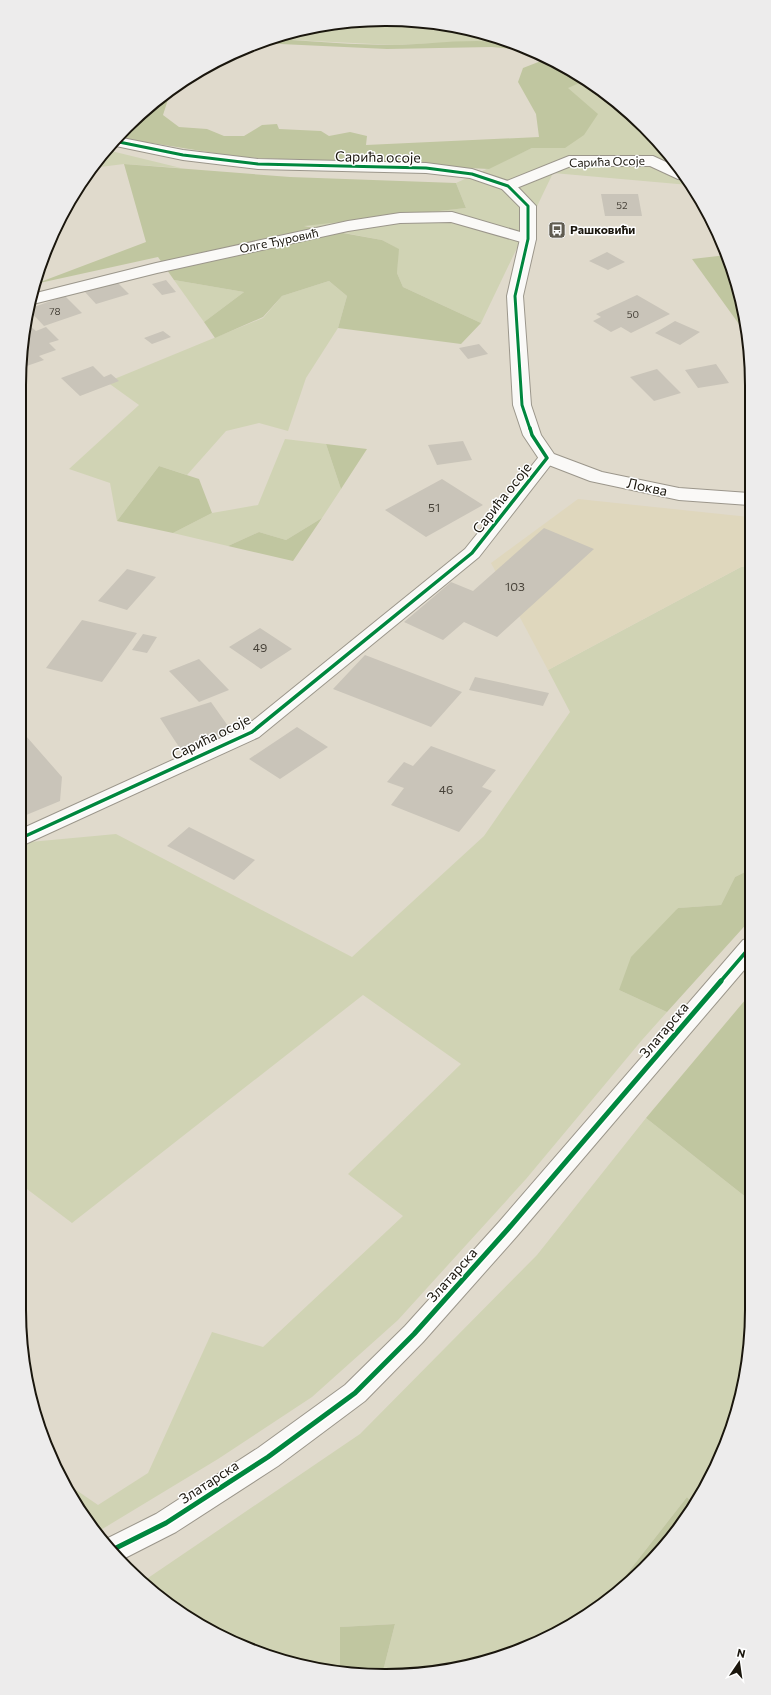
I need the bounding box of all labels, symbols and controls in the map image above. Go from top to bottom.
street label: Сарића осоје [335,147,421,166]
street label: Сарића Осоје [569,153,645,169]
house number: 52 [616,199,628,211]
bus stop icon: Рашковићи [547,220,567,240]
place label: Рашковићи [570,222,635,236]
street label: Олге Ђуровић [238,225,320,255]
house number: 78 [49,305,61,317]
house number: 50 [627,308,639,320]
street label: Сарића осоје [469,459,535,537]
street label: Локва [625,474,669,499]
house number: 51 [428,500,440,514]
house number: 103 [505,579,525,593]
house number: 49 [253,640,267,654]
street label: Сарића осоје [169,710,253,763]
house number: 46 [439,782,453,796]
street label: Златарска [636,999,692,1061]
street label: Златарска [423,1244,480,1305]
street label: Златарска [176,1456,241,1507]
north arrow [719,1643,759,1683]
text: N [736,1646,747,1660]

